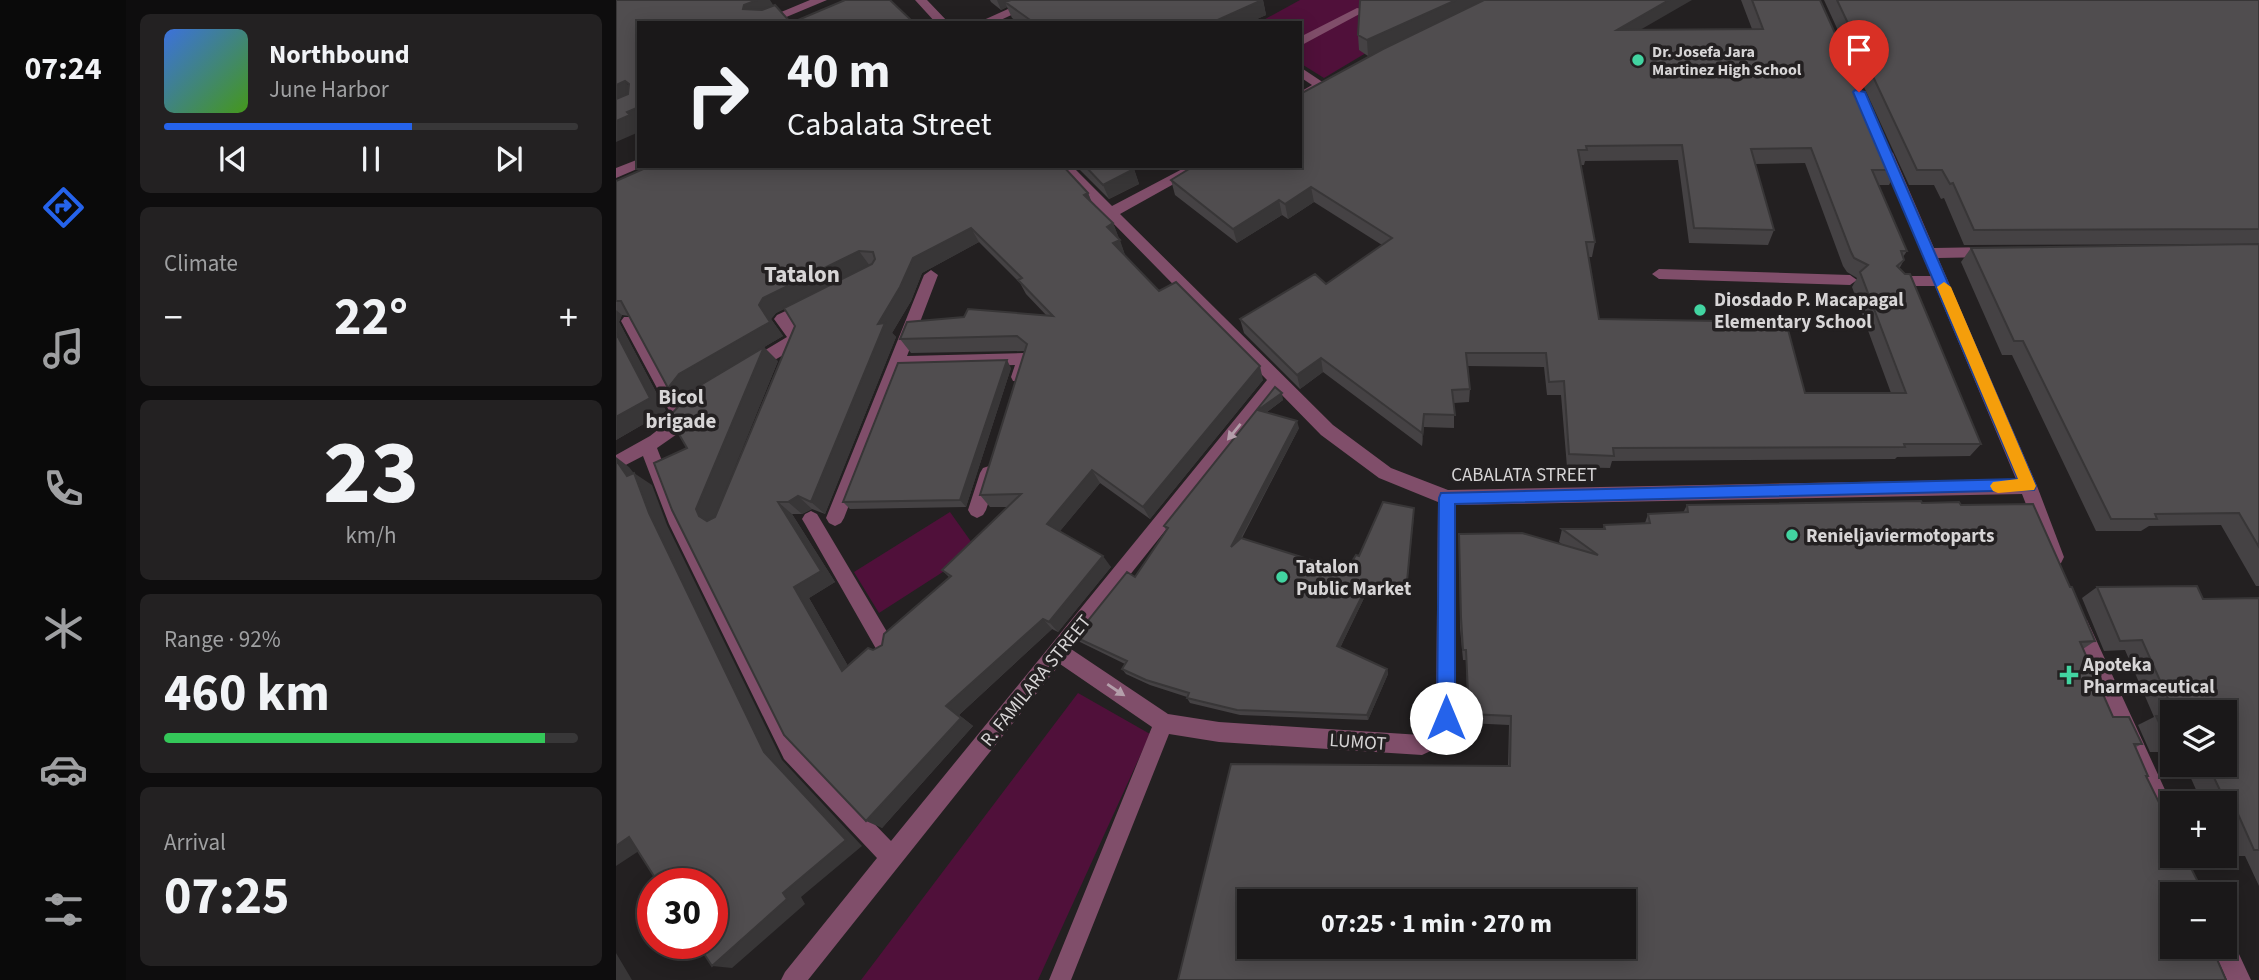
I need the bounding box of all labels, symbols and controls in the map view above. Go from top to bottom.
pin [1829,20,1889,92]
icon: arrive [1840,31,1878,69]
text: Northbound [269,36,410,73]
text: 40 m [787,37,891,107]
place label: Dr. Josefa Jara Martinez High School [1652,41,1802,81]
text: 07:24 [24,46,102,92]
icon: right [672,49,763,140]
marker: Dr. Josefa Jara Martinez High School [1630,52,1646,68]
text: June Harbor [269,73,389,106]
text: Cabalata Street [787,102,991,148]
icon: previous [214,140,252,178]
icon: pause [352,140,390,178]
icon: next [490,140,528,178]
icon: directions [39,183,88,232]
text: Climate [164,247,238,280]
district label: Tatalon [764,258,840,291]
text: 22° [334,281,408,355]
place label: Diosdado P. Macapagal Elementary School [1714,287,1904,336]
text: − [164,291,183,345]
text: + [559,291,578,345]
marker: Diosdado P. Macapagal Elementary School [1692,302,1708,318]
icon: music [39,324,88,373]
district label: Bicol brigade [646,382,717,436]
text: 23 [323,409,419,538]
one-way arrow [1227,424,1242,441]
street label: CABALATA STREET [1451,462,1597,489]
icon: phone [39,464,88,513]
text: km/h [345,519,397,552]
place label: Renieljaviermotoparts [1806,523,1994,550]
marker: Renieljaviermotoparts [1784,527,1800,543]
place label: Tatalon Public Market [1296,554,1411,603]
marker: Tatalon Public Market [1274,569,1290,585]
icon: climate [39,604,88,653]
street label: R. FAMILARA STREET [975,609,1098,753]
text: Range · 92% [164,623,281,656]
place label: Apoteka Pharmaceutical [2082,652,2215,701]
text: 460 km [164,657,330,731]
marker: Apoteka Pharmaceutical [2061,667,2077,683]
position arrow [1409,681,1483,755]
one-way arrow [1107,683,1125,697]
map controls [2160,700,2237,959]
button: layers [2160,700,2237,777]
street label: LUMOT [1328,727,1387,758]
icon: car [39,745,88,794]
button: + [2160,791,2237,868]
text: Arrival [164,826,226,859]
text: 07:25 [164,860,289,934]
speed limit sign: 30 [637,868,728,959]
button: − [2160,882,2237,959]
icon: filters [39,885,88,934]
text: 07:25 · 1 min · 270 m [1321,905,1552,942]

